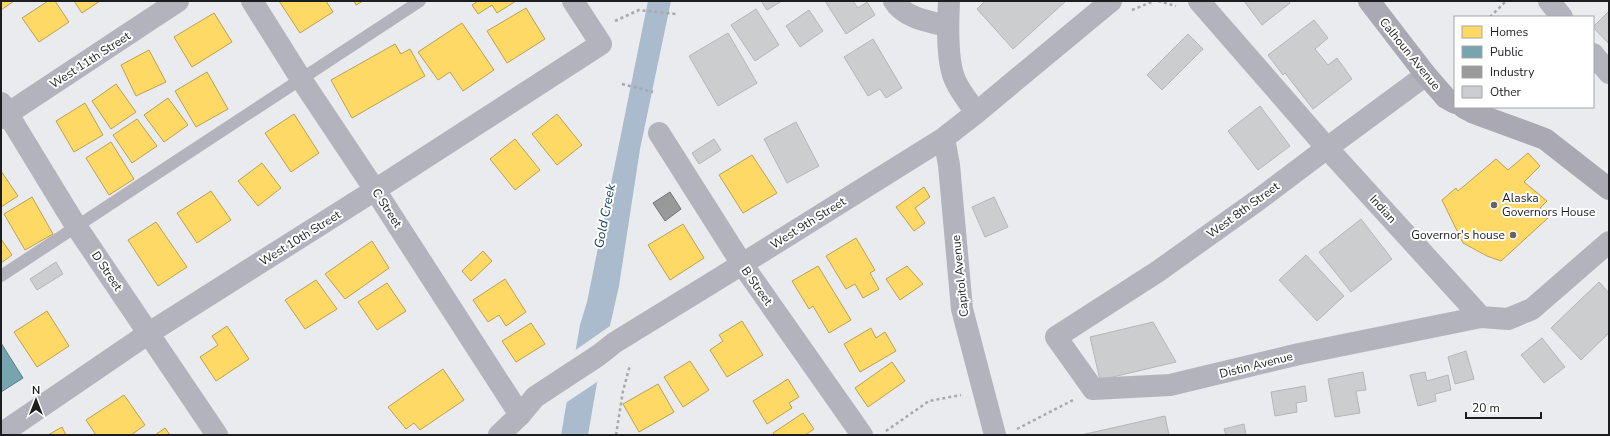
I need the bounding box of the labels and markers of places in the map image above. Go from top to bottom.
place label: Alaska Governors House [1502,190,1595,220]
marker: Alaska Governors House [1489,200,1499,210]
place label: Governor's house [1411,227,1505,243]
marker: Governor's house [1508,230,1518,240]

